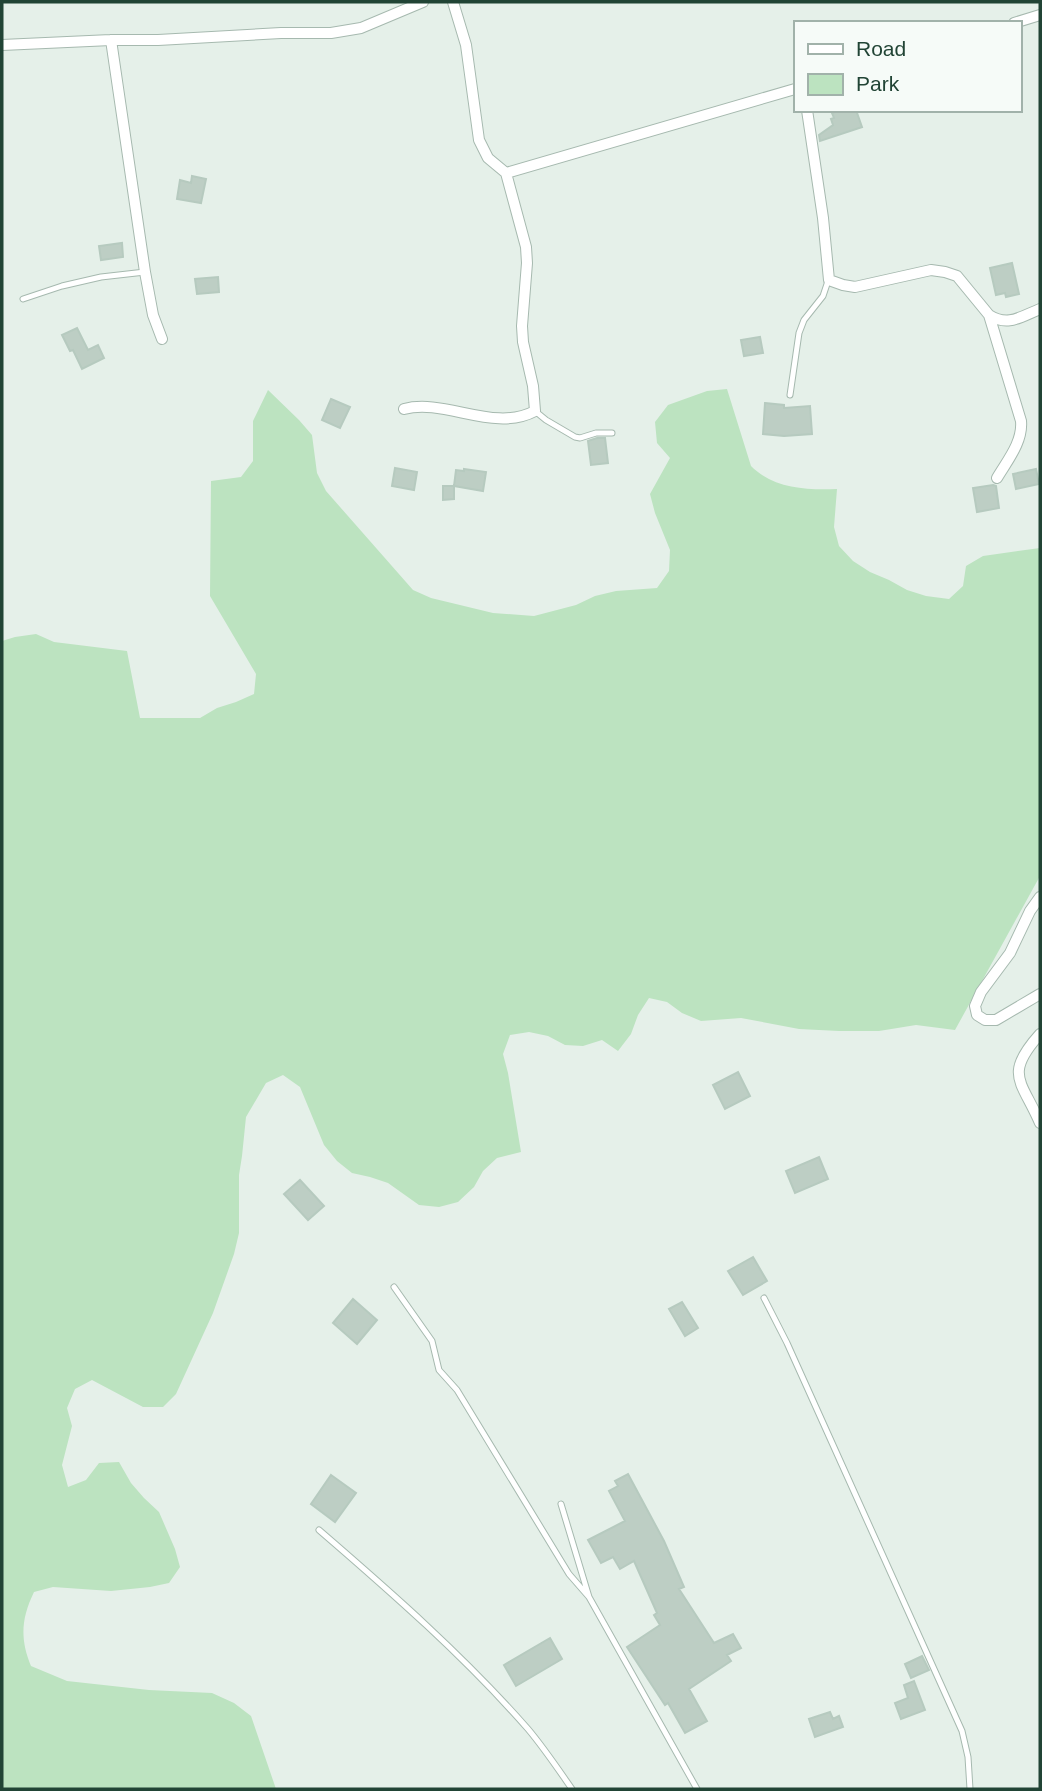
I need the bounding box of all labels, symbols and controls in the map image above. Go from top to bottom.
legend [794,21,1021,112]
text: Road [856,37,906,60]
text: Park [856,72,900,95]

